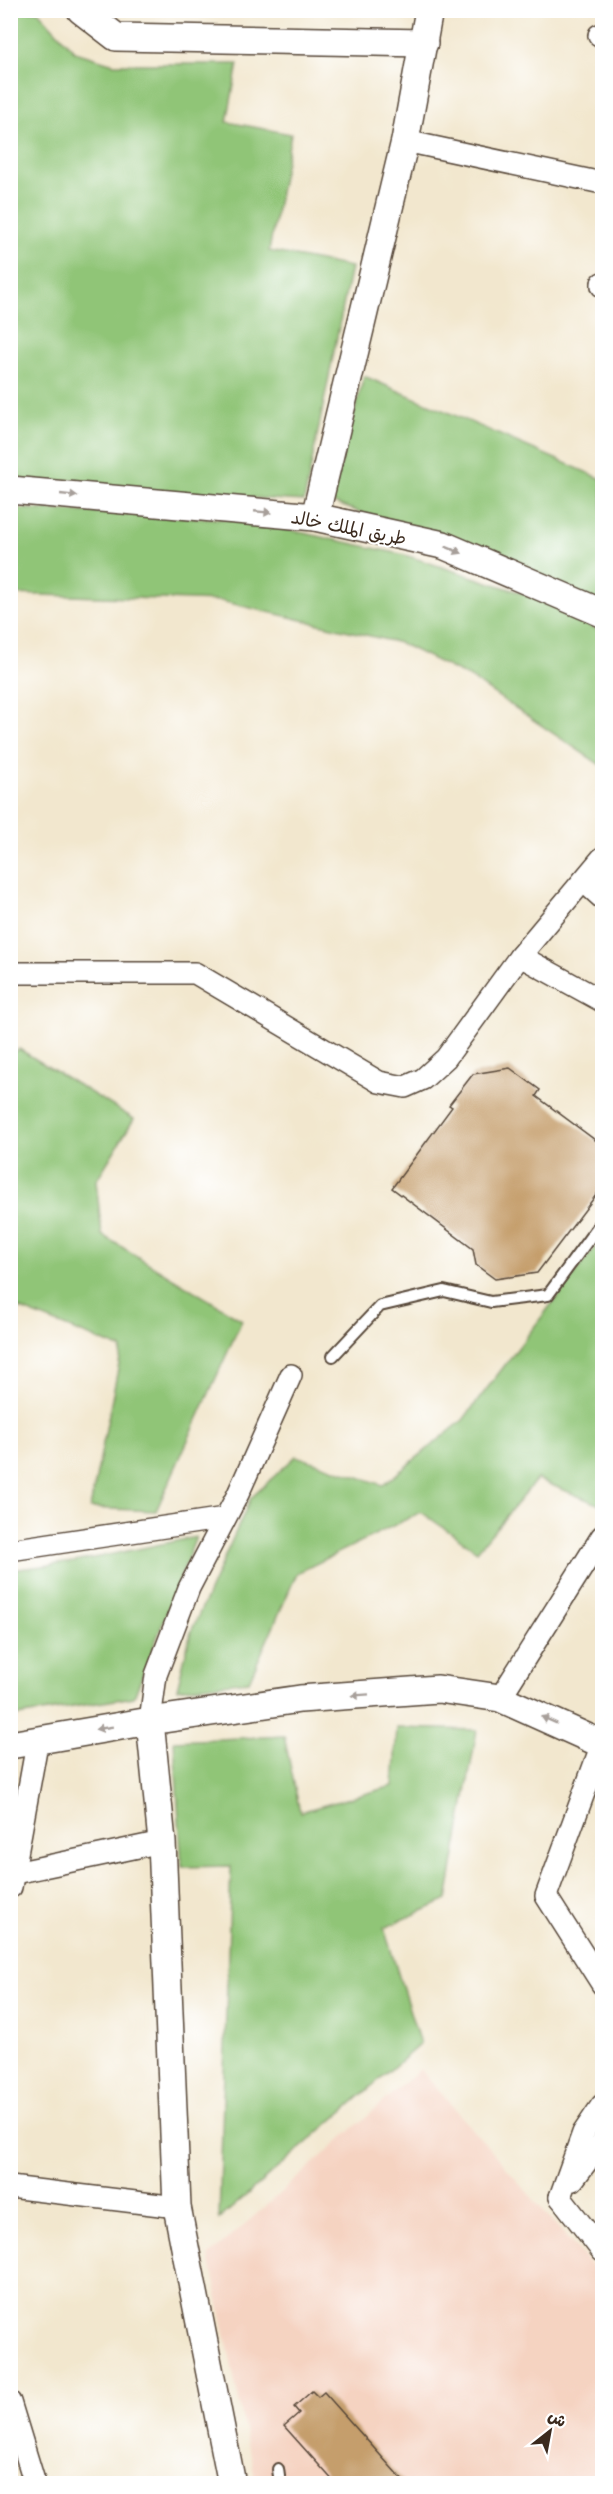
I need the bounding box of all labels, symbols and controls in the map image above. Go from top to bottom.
one-way arrow [59,490,78,500]
street label: طريق الملك خالد [289,504,409,550]
one-way arrow [254,508,273,517]
one-way arrow [445,545,463,555]
one-way arrow [350,1690,369,1700]
one-way arrow [540,1714,558,1724]
one-way arrow [94,1724,113,1733]
north arrow [520,2401,580,2461]
text: ش [545,2404,571,2431]

